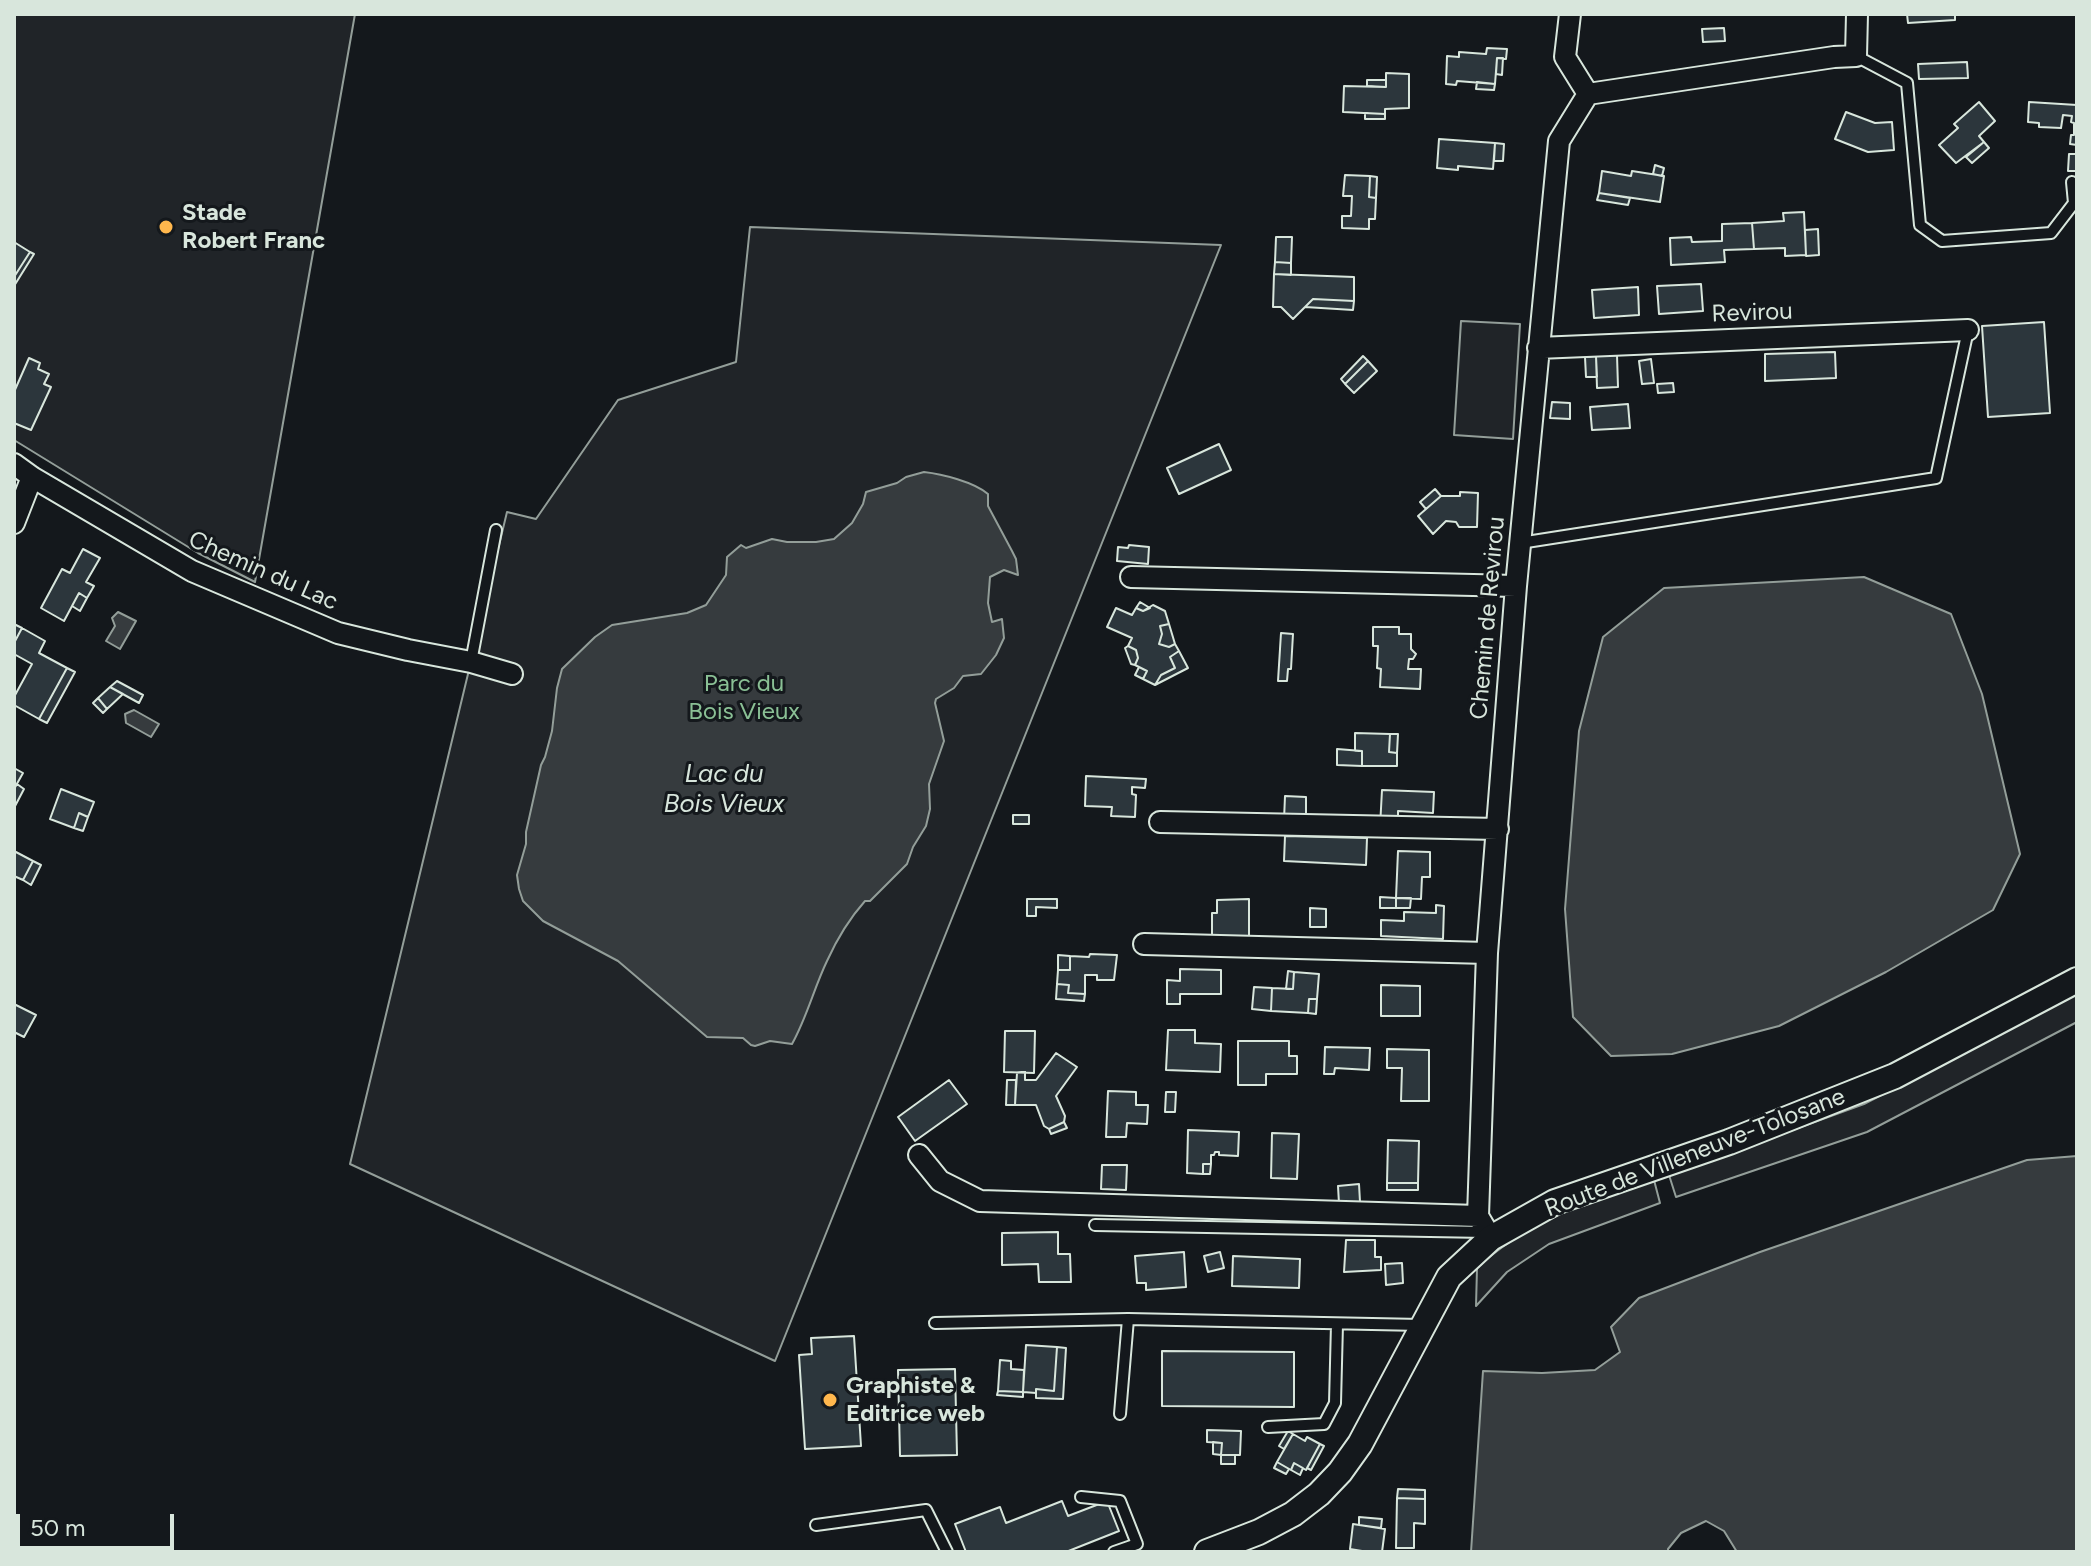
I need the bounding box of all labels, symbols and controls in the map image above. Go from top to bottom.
place label: Stade Robert Franc [182,199,325,255]
marker: Stade Robert Franc [157,218,175,236]
street label: Revirou [1711,297,1793,329]
street label: Chemin de Revirou [1465,515,1511,721]
street label: Chemin du Lac [184,525,342,617]
park label: Parc du Bois Vieux [688,670,800,726]
water label: Lac du Bois Vieux [664,758,784,820]
street label: Route de Villeneuve-Tolosane [1541,1082,1849,1224]
place label: Graphiste & Editrice web [846,1372,985,1428]
marker: Graphiste & Editrice web [821,1391,839,1409]
scale bar [20,1498,178,1548]
text: 50 m [30,1513,86,1542]

